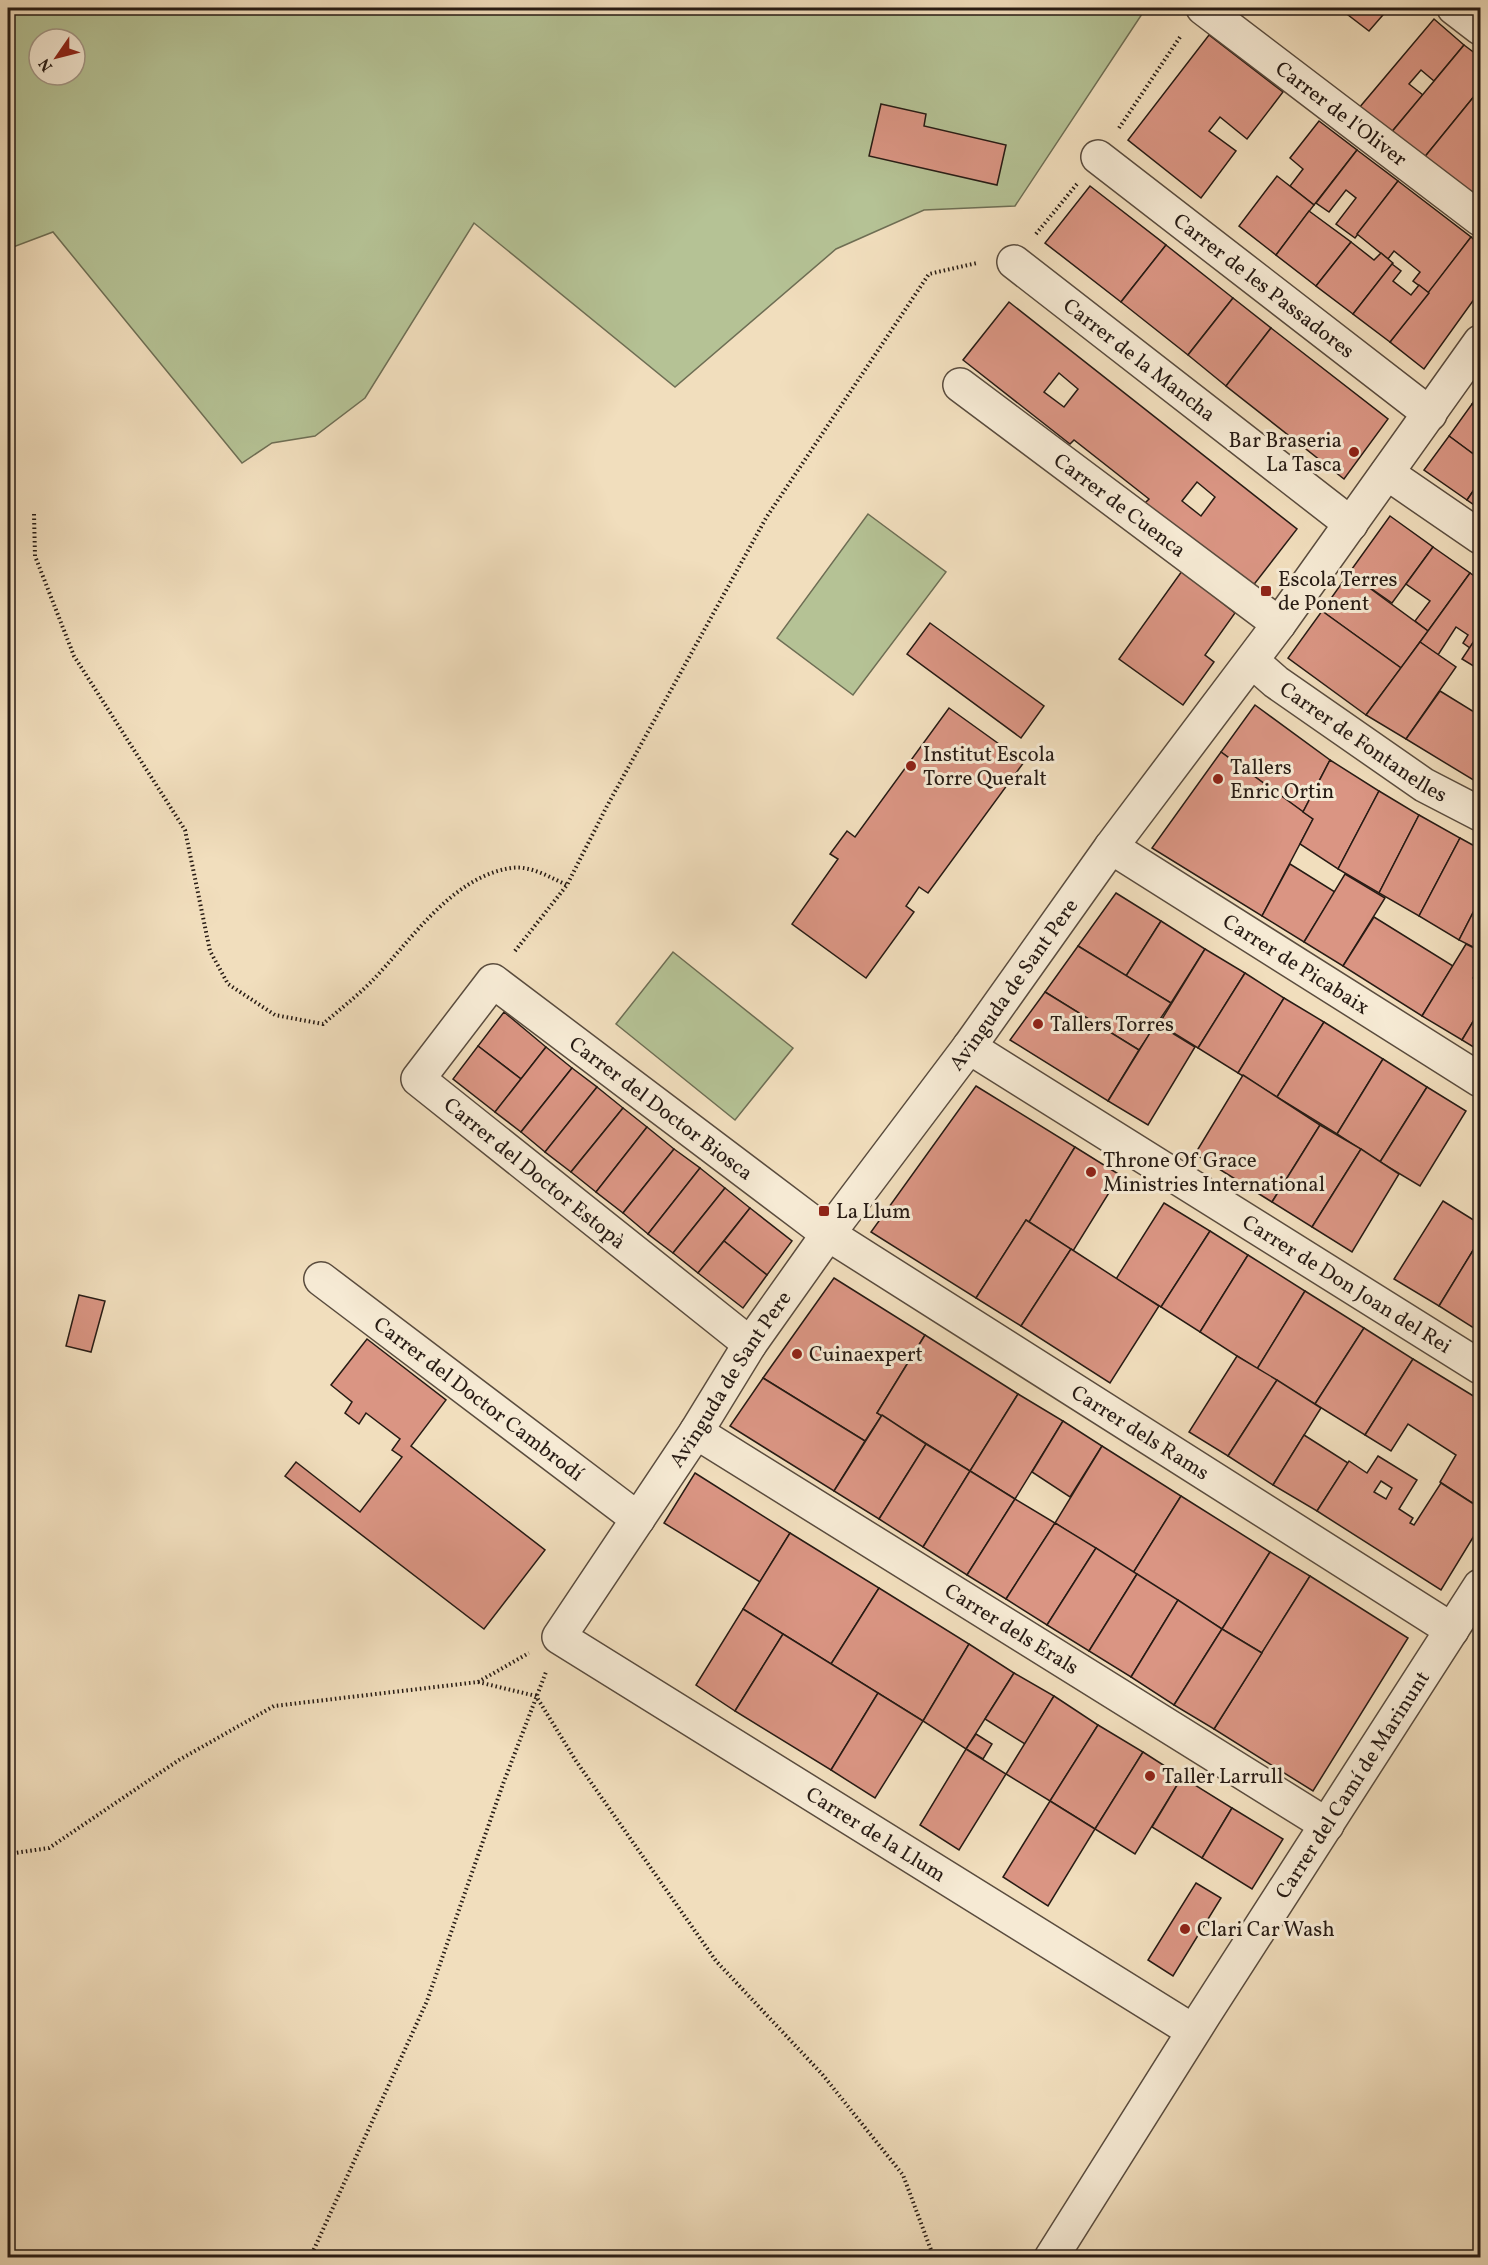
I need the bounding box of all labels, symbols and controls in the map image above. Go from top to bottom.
north arrow [27,27,87,87]
text: N [34,53,59,76]
street label: Carrer de l'Oliver [1269,55,1413,174]
street label: Carrer de les Passadores [1166,207,1360,366]
street label: Carrer de la Mancha [1056,292,1221,429]
place label: Bar Braseria La Tasca [1229,427,1342,480]
marker: Bar Braseria La Tasca [1347,445,1361,459]
street label: Carrer de Cuenca [1047,447,1191,565]
place label: Escola Terres de Ponent [1278,566,1398,619]
marker: Escola Terres de Ponent [1259,584,1273,598]
street label: Carrer de Fontanelles [1273,676,1452,810]
place label: Institut Escola Torre Queralt [923,741,1055,794]
place label: Tallers Enric Ortin [1230,754,1334,807]
marker: Institut Escola Torre Queralt [904,759,918,773]
marker: Tallers Enric Ortin [1211,772,1225,786]
street label: Avinguda de Sant Pere [943,893,1086,1077]
street label: Carrer de Picabaix [1216,908,1374,1022]
place label: Tallers Torres [1050,1011,1174,1040]
marker: Tallers Torres [1031,1017,1045,1031]
street label: Carrer del Doctor Biosca [562,1030,758,1188]
street label: Carrer del Doctor Estopà [437,1092,631,1257]
place label: Throne Of Grace Ministries International [1103,1147,1325,1200]
marker: Throne Of Grace Ministries International [1084,1165,1098,1179]
place label: La Llum [836,1198,911,1227]
marker: La Llum [817,1204,831,1218]
street label: Carrer de Don Joan del Rei [1236,1208,1456,1361]
street label: Avinguda de Sant Pere [663,1286,799,1474]
street label: Carrer del Doctor Cambrodí [367,1311,590,1489]
place label: Cuinaexpert [809,1341,923,1370]
marker: Cuinaexpert [790,1347,804,1361]
street label: Carrer dels Rams [1065,1379,1214,1488]
street label: Carrer dels Erals [938,1577,1084,1683]
street label: Carrer del Camí de Marinunt [1269,1666,1438,1905]
place label: Taller Larrull [1162,1763,1283,1792]
marker: Taller Larrull [1143,1769,1157,1783]
street label: Carrer de la Llum [800,1781,951,1890]
place label: Clari Car Wash [1197,1916,1335,1945]
marker: Clari Car Wash [1178,1922,1192,1936]

